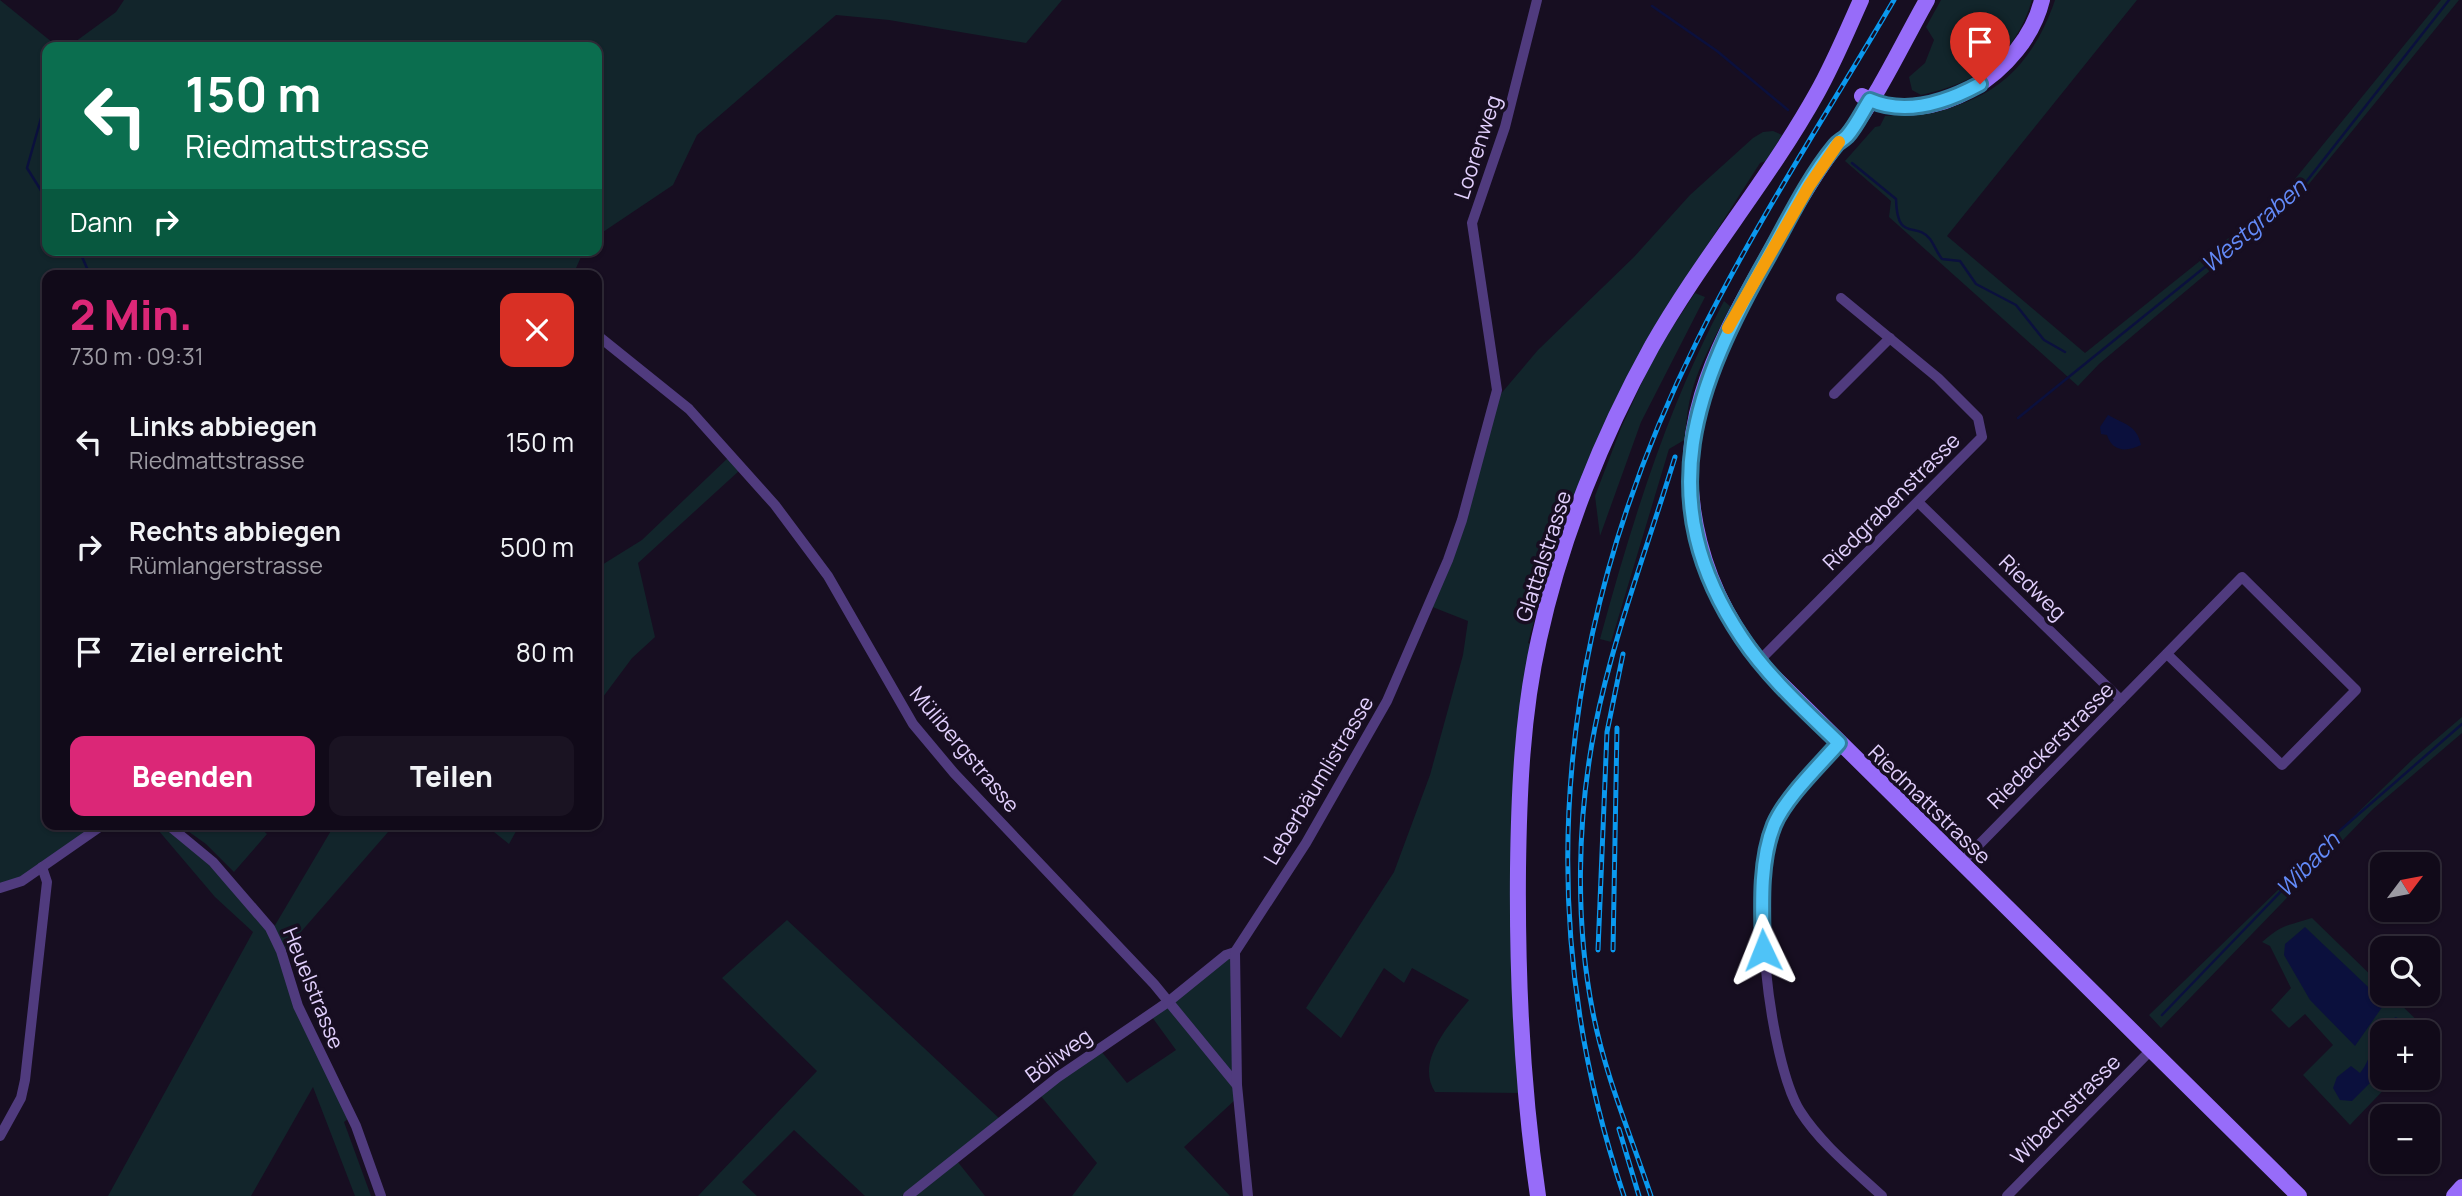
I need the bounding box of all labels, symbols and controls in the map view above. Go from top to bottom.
pin [1950,12.0,2010,84]
icon: arrive [1961,23,1999,61]
text: 150 m [185,60,321,127]
icon: left [70,70,161,161]
street label: Loorenweg [1447,91,1507,203]
text: Riedmattstrasse [185,124,430,168]
water label: Westgraben [2194,170,2313,280]
icon: right [147,203,185,241]
text: Dann [70,204,133,240]
text: 2 Min. [70,285,192,343]
button: close [500,293,574,367]
text: 730 m · 09:31 [70,340,204,372]
text: Links abbiegen [129,408,317,444]
icon: left [70,423,108,461]
text: 150 m [506,424,574,460]
street label: Riedgrabenstrasse [1816,426,1966,576]
text: Riedmattstrasse [129,444,305,476]
street label: Glattalstrasse [1509,487,1577,625]
text: Rechts abbiegen [129,513,341,549]
icon: right [70,528,108,566]
text: 500 m [500,529,574,565]
street label: Riedweg [1993,548,2073,626]
text: Rümlangerstrasse [129,549,323,581]
icon: arrive [70,633,108,671]
text: Ziel erreicht [129,634,283,670]
text: 80 m [516,634,574,670]
street label: Riedackerstrasse [1981,676,2119,814]
street label: Mülibergstrasse [904,680,1026,818]
street label: Leberbäumlistrasse [1257,690,1379,870]
button: Beenden [70,736,315,816]
button: Teilen [329,736,574,816]
street label: Riedmattstrasse [1863,738,1997,870]
water label: Wibach [2268,823,2347,904]
north arrow [2370,852,2440,922]
map controls [2370,852,2440,1174]
position arrow [1726,913,1800,987]
street label: Heuelstrasse [277,923,351,1053]
button: search [2370,936,2440,1006]
button: + [2370,1020,2440,1090]
street label: Böliweg [1019,1021,1097,1089]
street label: Wibachstrasse [2004,1048,2126,1170]
button: − [2370,1104,2440,1174]

